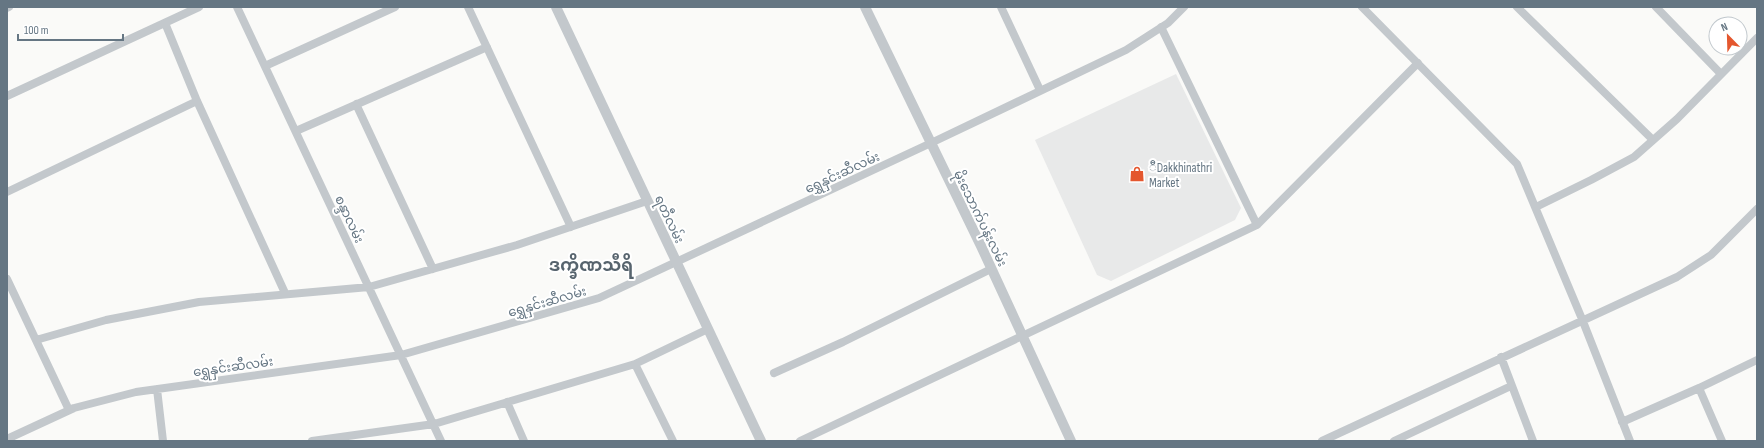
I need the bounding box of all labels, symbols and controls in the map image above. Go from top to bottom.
scale bar [18,16,123,42]
north arrow [1708,16,1748,56]
text: N [1719,20,1730,34]
text: 100 m [24,23,49,38]
street label: ရွှေနှင်းဆီလမ်း [802,148,883,199]
place label: ီDakkhinathri Market [1149,160,1212,191]
shop icon: ီDakkhinathri Market [1128,165,1146,183]
street label: မိုးသောက်ပန်းလမ်း [948,167,1011,270]
street label: ရတီလမ်း [649,192,688,247]
street label: စန္ဒာလမ်း [329,193,368,247]
district label: ဒက္ခိဏသီရိ [549,253,634,279]
street label: ရွှေနှင်းဆီလမ်း [506,282,589,323]
street label: ရွှေနှင်းဆီလမ်း [192,352,274,383]

